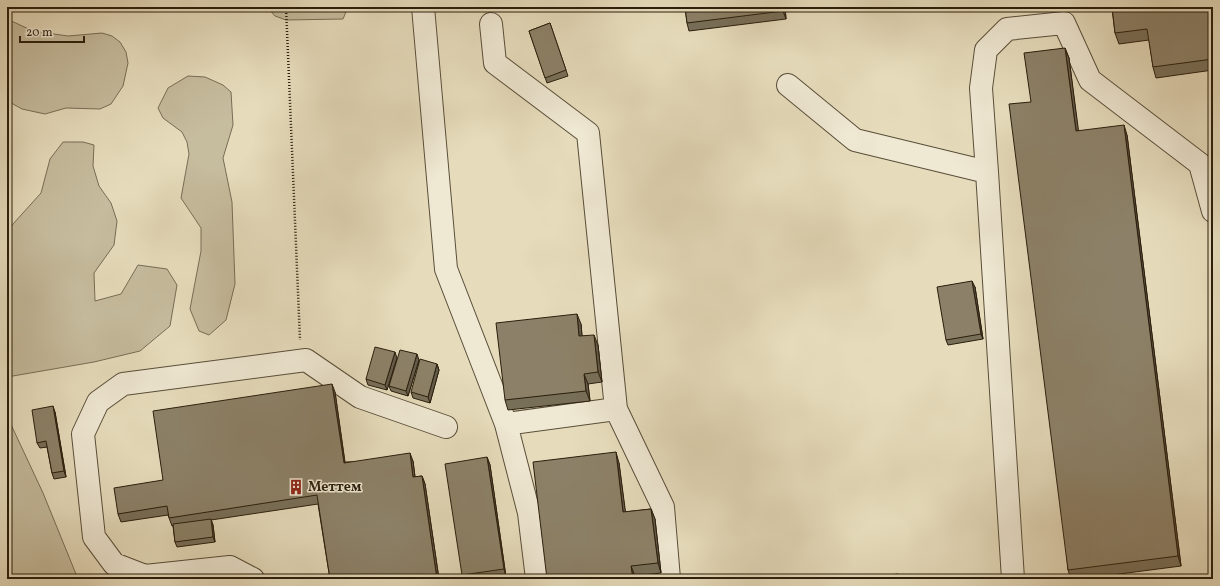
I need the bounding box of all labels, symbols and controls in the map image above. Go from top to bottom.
scale bar [20,18,84,44]
text: 20 m [26,25,53,41]
building icon: Меттем [287,478,305,496]
place label: Меттем [308,478,362,497]

